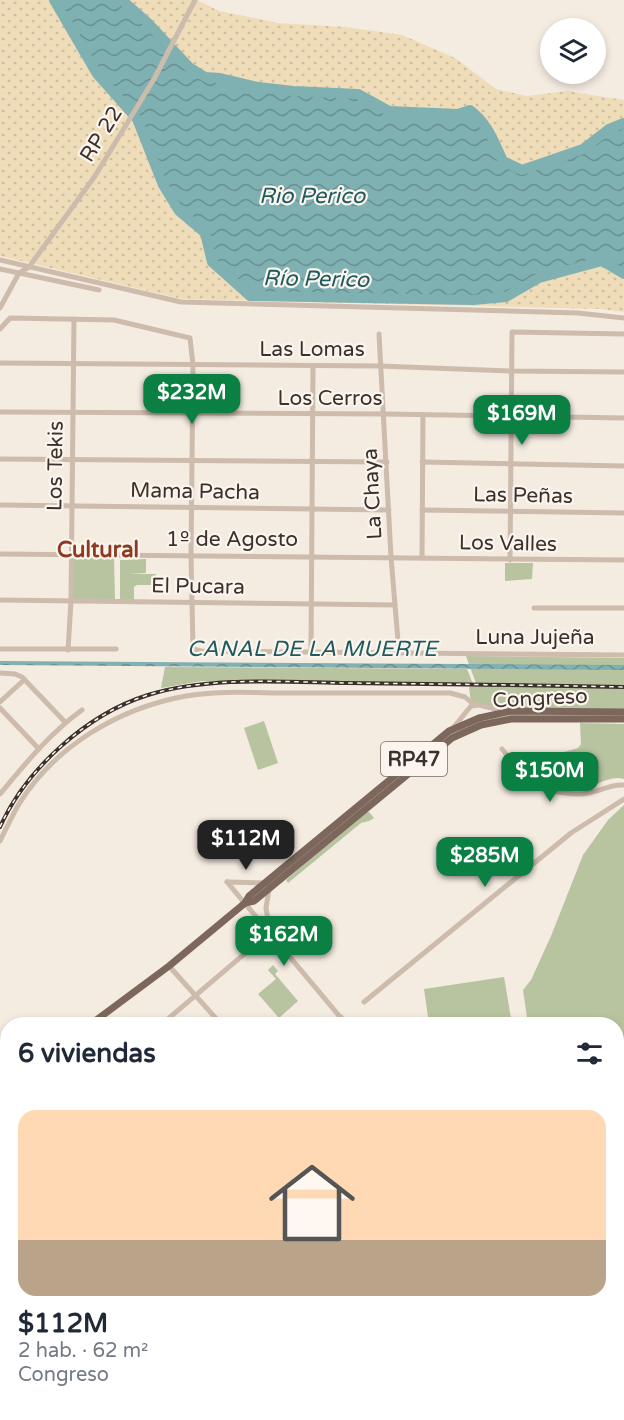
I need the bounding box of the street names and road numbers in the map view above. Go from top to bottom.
street label: RP 22 [75,102,128,167]
street label: Las Lomas [259,337,365,362]
street label: Los Cerros [277,386,383,411]
street label: Los Tekis [42,421,69,511]
street label: La Chaya [358,448,387,540]
street label: Mama Pacha [130,478,260,505]
street label: Las Peñas [473,482,573,509]
street label: 1º de Agosto [166,527,298,552]
street label: Los Valles [459,530,557,557]
street label: El Pucara [151,573,245,600]
street label: Luna Jujeña [475,625,595,650]
street label: Congreso [492,684,588,713]
road number: RP47 [381,742,447,776]

